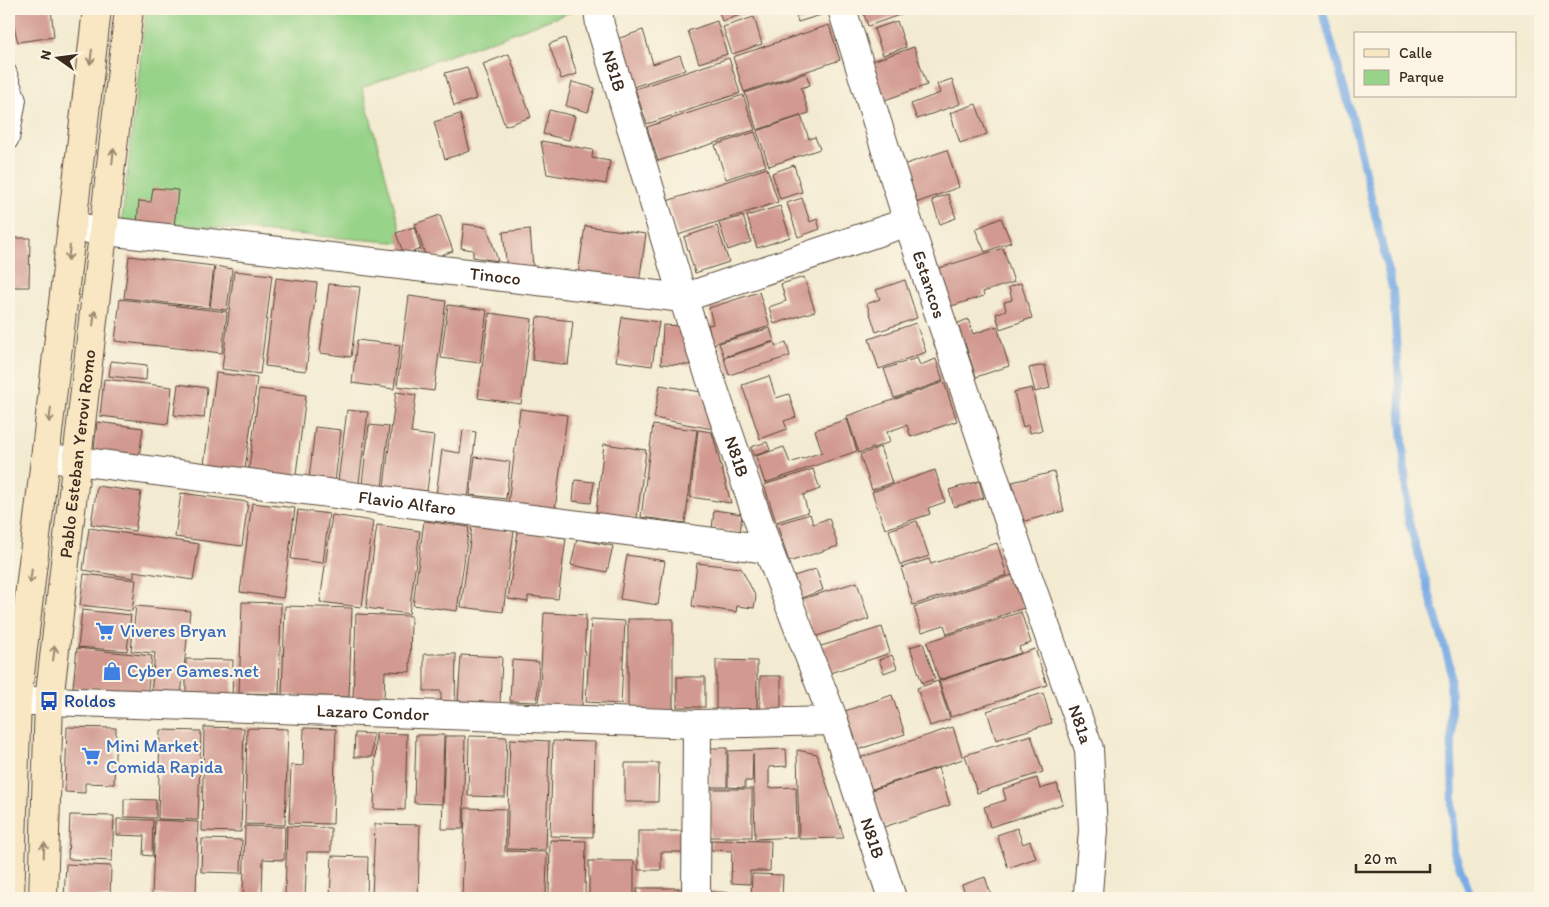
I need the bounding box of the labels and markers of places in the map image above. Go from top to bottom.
supermarket icon: Viveres Bryan [94,620,116,642]
place label: Viveres Bryan [120,620,227,642]
shop icon: Cyber Games.net [101,660,123,682]
place label: Cyber Games.net [127,660,259,682]
bus stop icon: Roldos [38,690,60,712]
place label: Roldos [64,690,116,712]
place label: Mini Market Comida Rapida [106,735,224,778]
supermarket icon: Mini Market Comida Rapida [80,745,102,767]

